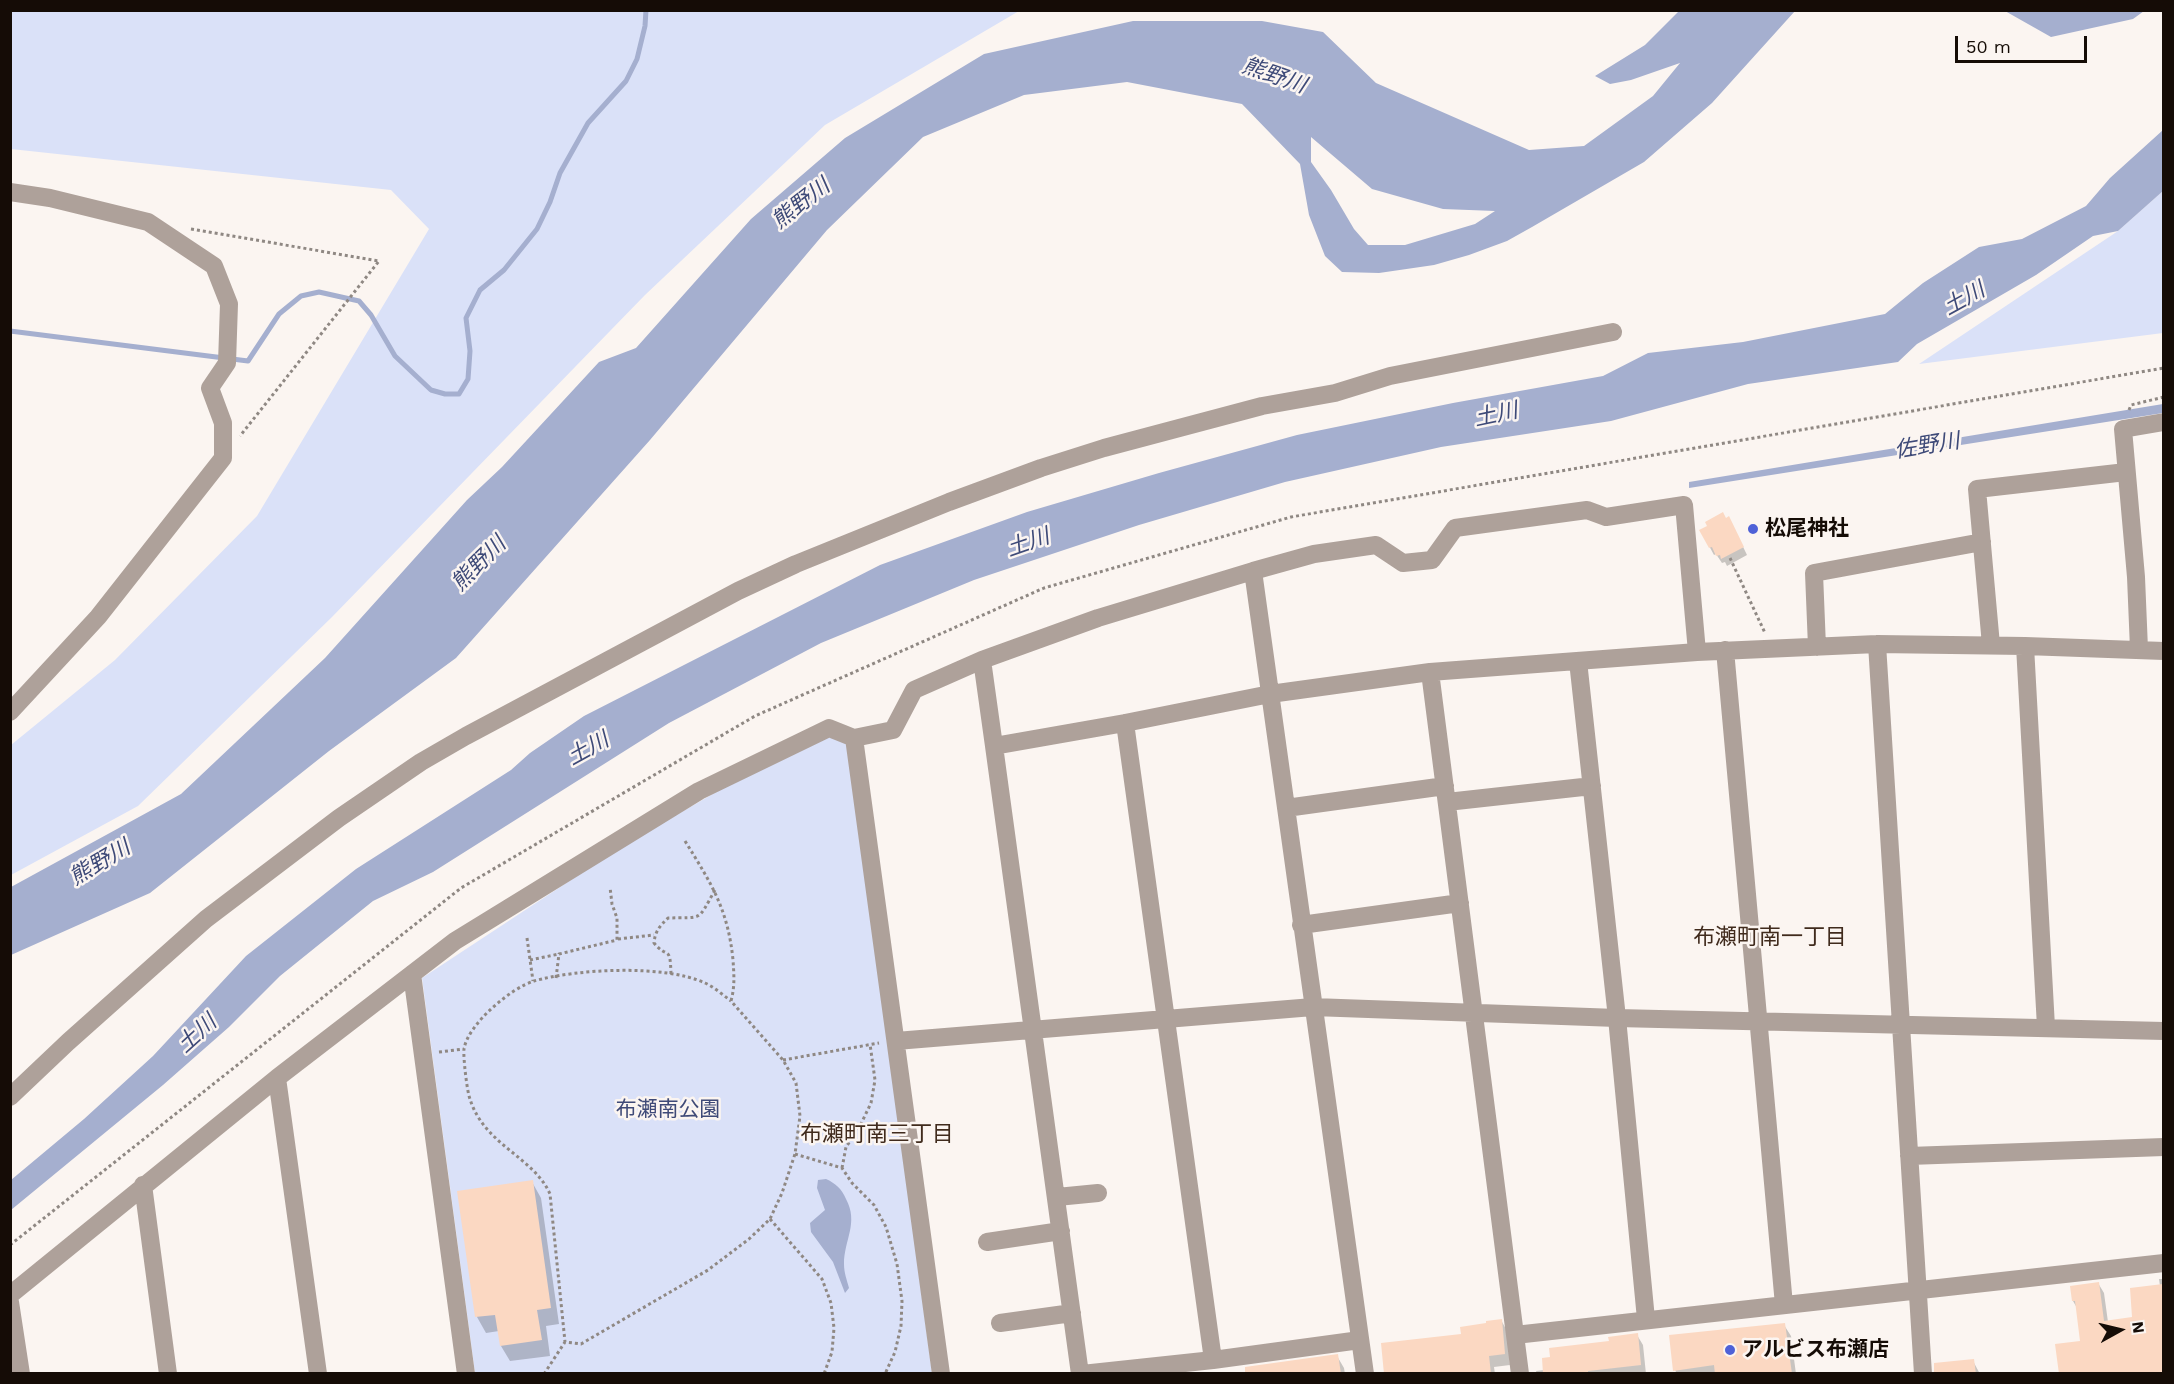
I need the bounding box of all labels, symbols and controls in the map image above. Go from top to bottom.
scale bar [1958,24,2090,62]
text: 50 m [1966,36,2011,57]
water label: 熊野川 [1239,53,1309,99]
water label: 熊野川 [767,173,835,235]
water label: 土川 [1938,277,1990,321]
water label: 土川 [1472,398,1520,432]
water label: 佐野川 [1892,428,1962,464]
place label: 松尾神社 [1765,516,1849,542]
marker: 松尾神社 [1746,522,1760,536]
water label: 土川 [1003,523,1053,563]
water label: 熊野川 [446,531,512,597]
water label: 土川 [562,727,614,771]
water label: 熊野川 [65,835,135,891]
district label: 布瀬町南一丁目 [1693,925,1847,951]
water label: 土川 [172,1009,222,1059]
park label: 布瀬南公園 [616,1097,720,1123]
district label: 布瀬町南三丁目 [800,1122,954,1148]
north arrow [2090,1300,2150,1360]
text: N [2128,1320,2149,1335]
place label: アルビス布瀬店 [1742,1337,1889,1363]
marker: アルビス布瀬店 [1723,1343,1737,1357]

